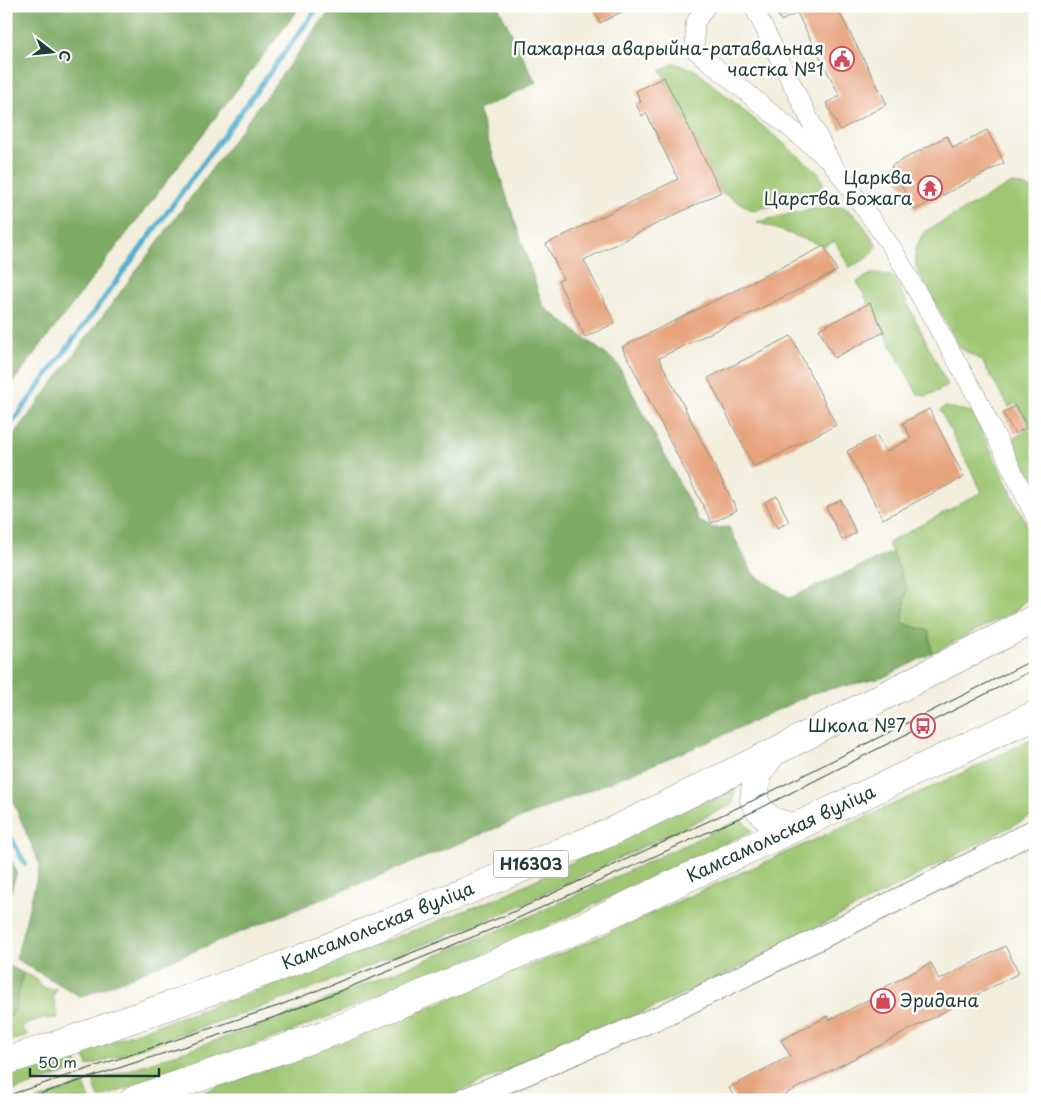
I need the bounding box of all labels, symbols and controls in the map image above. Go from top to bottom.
north arrow [28,28,78,78]
place label: Пажарная аварыйна-ратавальная частка №1 [513,34,824,82]
public building icon: Пажарная аварыйна-ратавальная частка №1 [829,46,855,72]
text: С [53,48,77,64]
place label: Царква Царства Божага [764,163,913,211]
temple icon: Царква Царства Божага [917,175,943,201]
place label: Школа №7 [808,711,906,738]
bus stop icon: Школа №7 [910,713,936,739]
street label: Камсамольская вуліца [682,777,879,888]
road number: Н16303 [494,851,568,878]
street label: Камсамольская вуліца [277,874,478,976]
place label: Эридана [900,986,979,1013]
shop icon: Эридана [870,988,896,1014]
scale bar [30,1046,159,1078]
text: 50 m [38,1050,77,1073]

